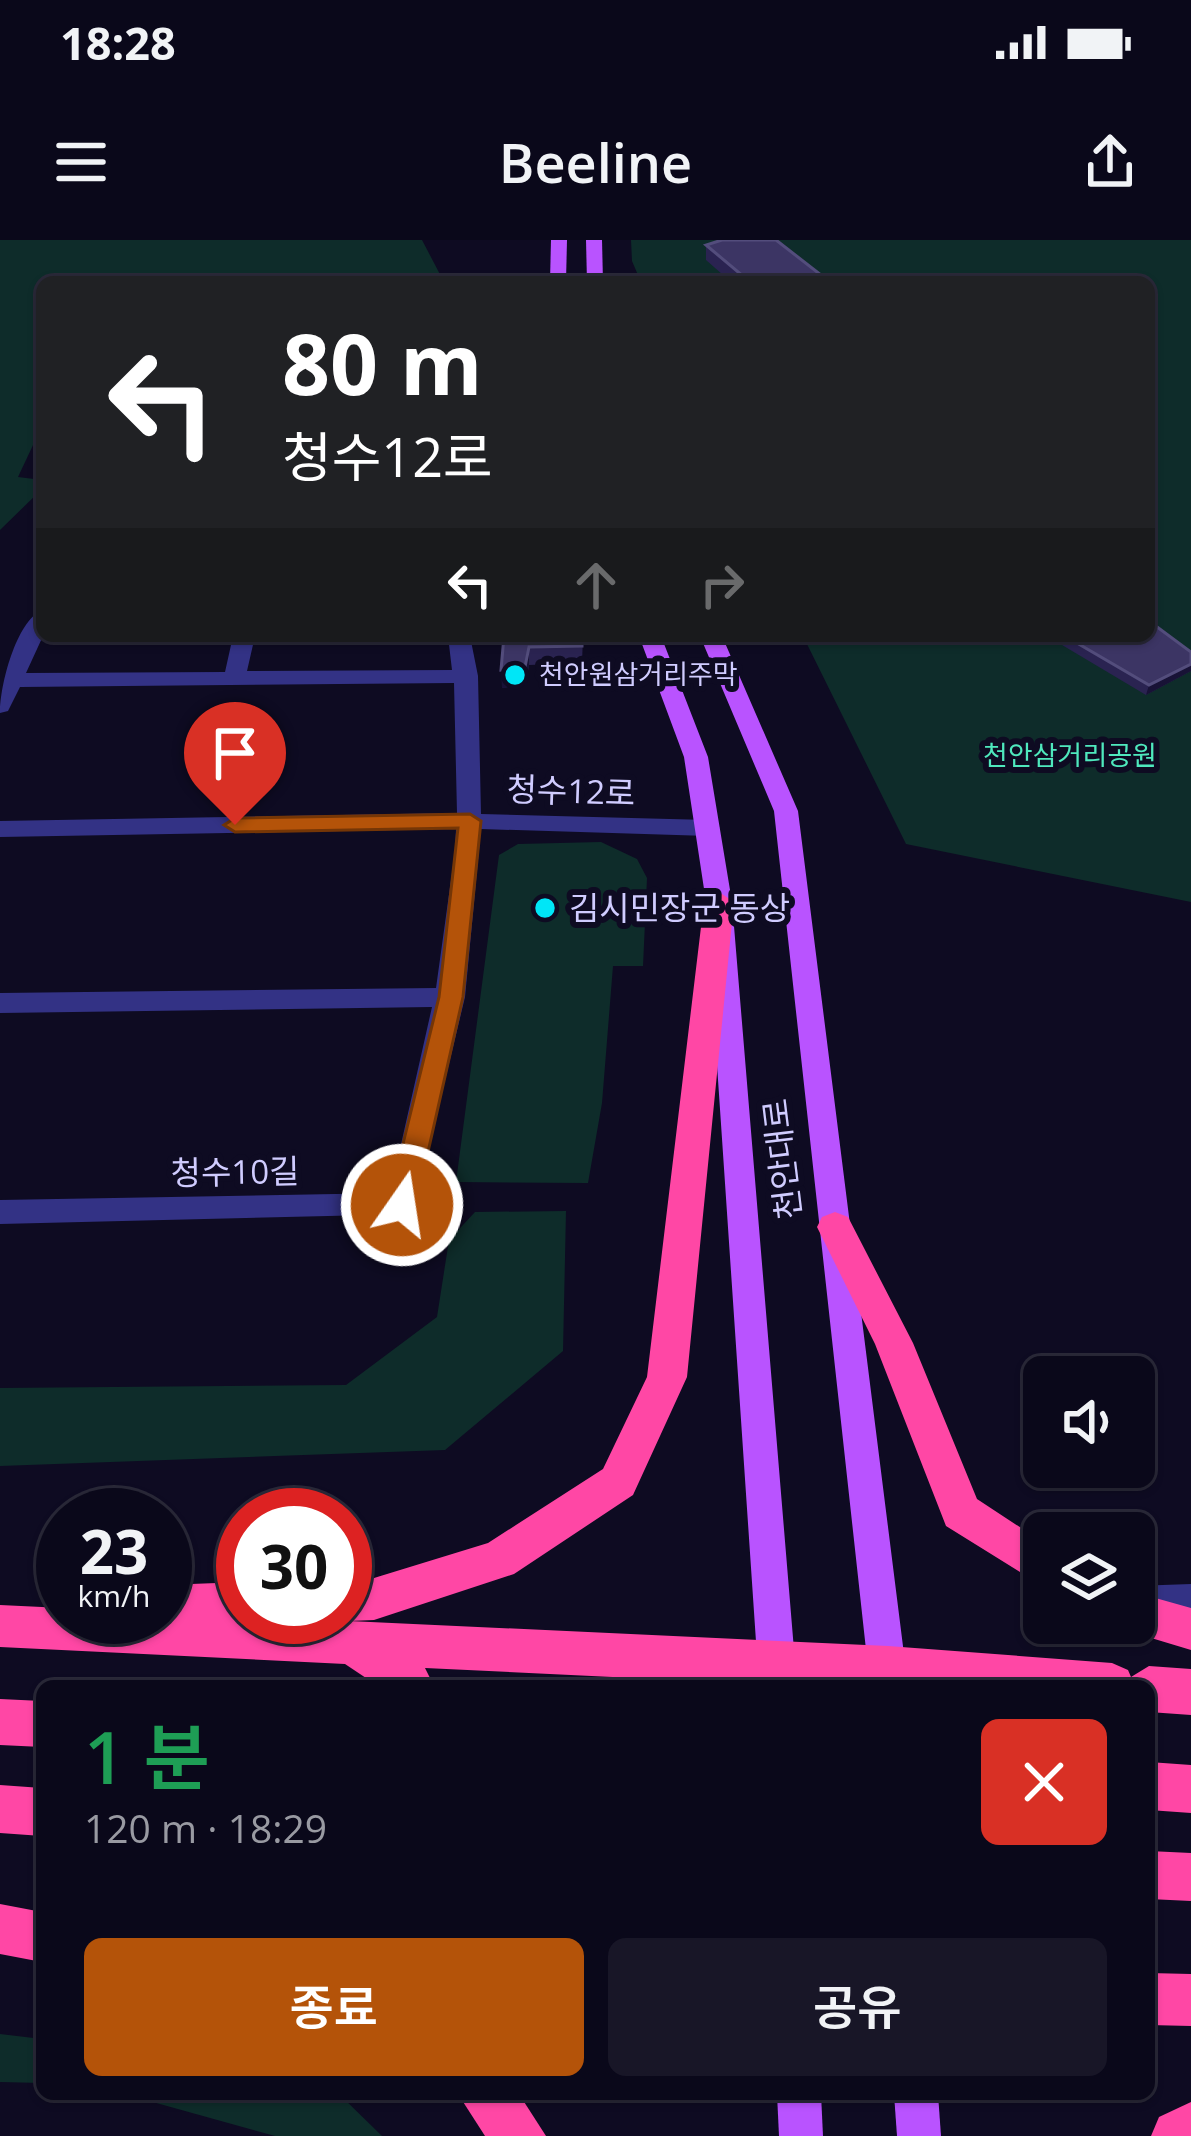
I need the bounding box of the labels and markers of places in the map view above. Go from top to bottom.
place label: 천안원삼거리주막 [539,655,738,692]
marker: 천안원삼거리주막 [502,662,528,688]
pin [184,702,286,825]
place label: 김시민장군 동상 [569,885,790,930]
marker: 김시민장군 동상 [532,895,558,921]

